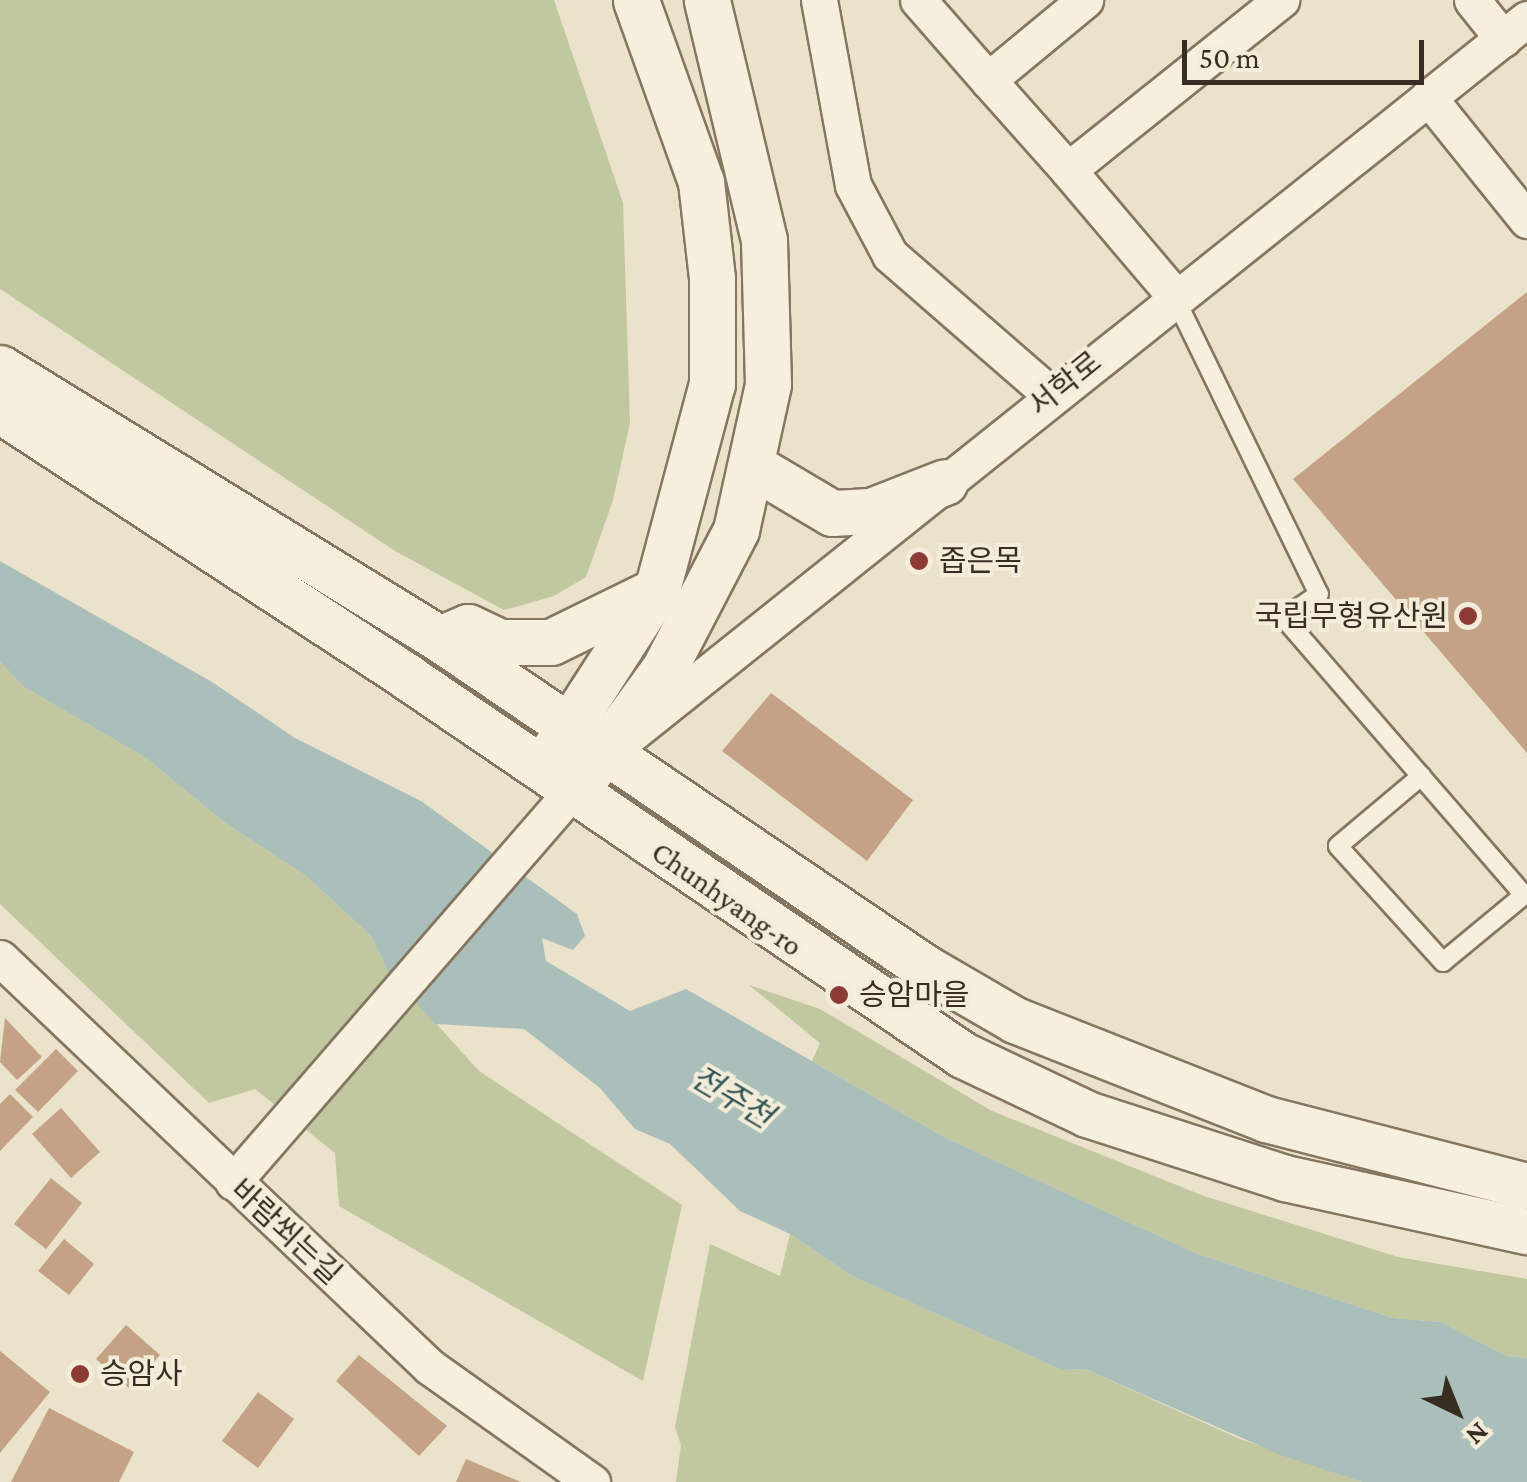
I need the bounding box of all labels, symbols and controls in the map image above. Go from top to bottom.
scale bar [1187,20,1430,82]
text: 50 m [1199,41,1260,74]
street label: 서학로 [1021,344,1109,424]
place label: 좁은목 [939,543,1022,579]
marker: 좁은목 [908,550,930,572]
place label: 국립무형유산원 [1255,598,1448,634]
marker: 국립무형유산원 [1457,605,1479,627]
street label: Chunhyang-ro [645,834,809,964]
place label: 승암마을 [859,977,969,1013]
marker: 승암마을 [828,984,850,1006]
water label: 전주천 [684,1058,780,1136]
street label: 바람쐬는길 [223,1172,349,1292]
place label: 승암사 [100,1356,183,1392]
north arrow [1407,1362,1507,1462]
marker: 승암사 [69,1363,91,1385]
text: N [1460,1416,1495,1452]

